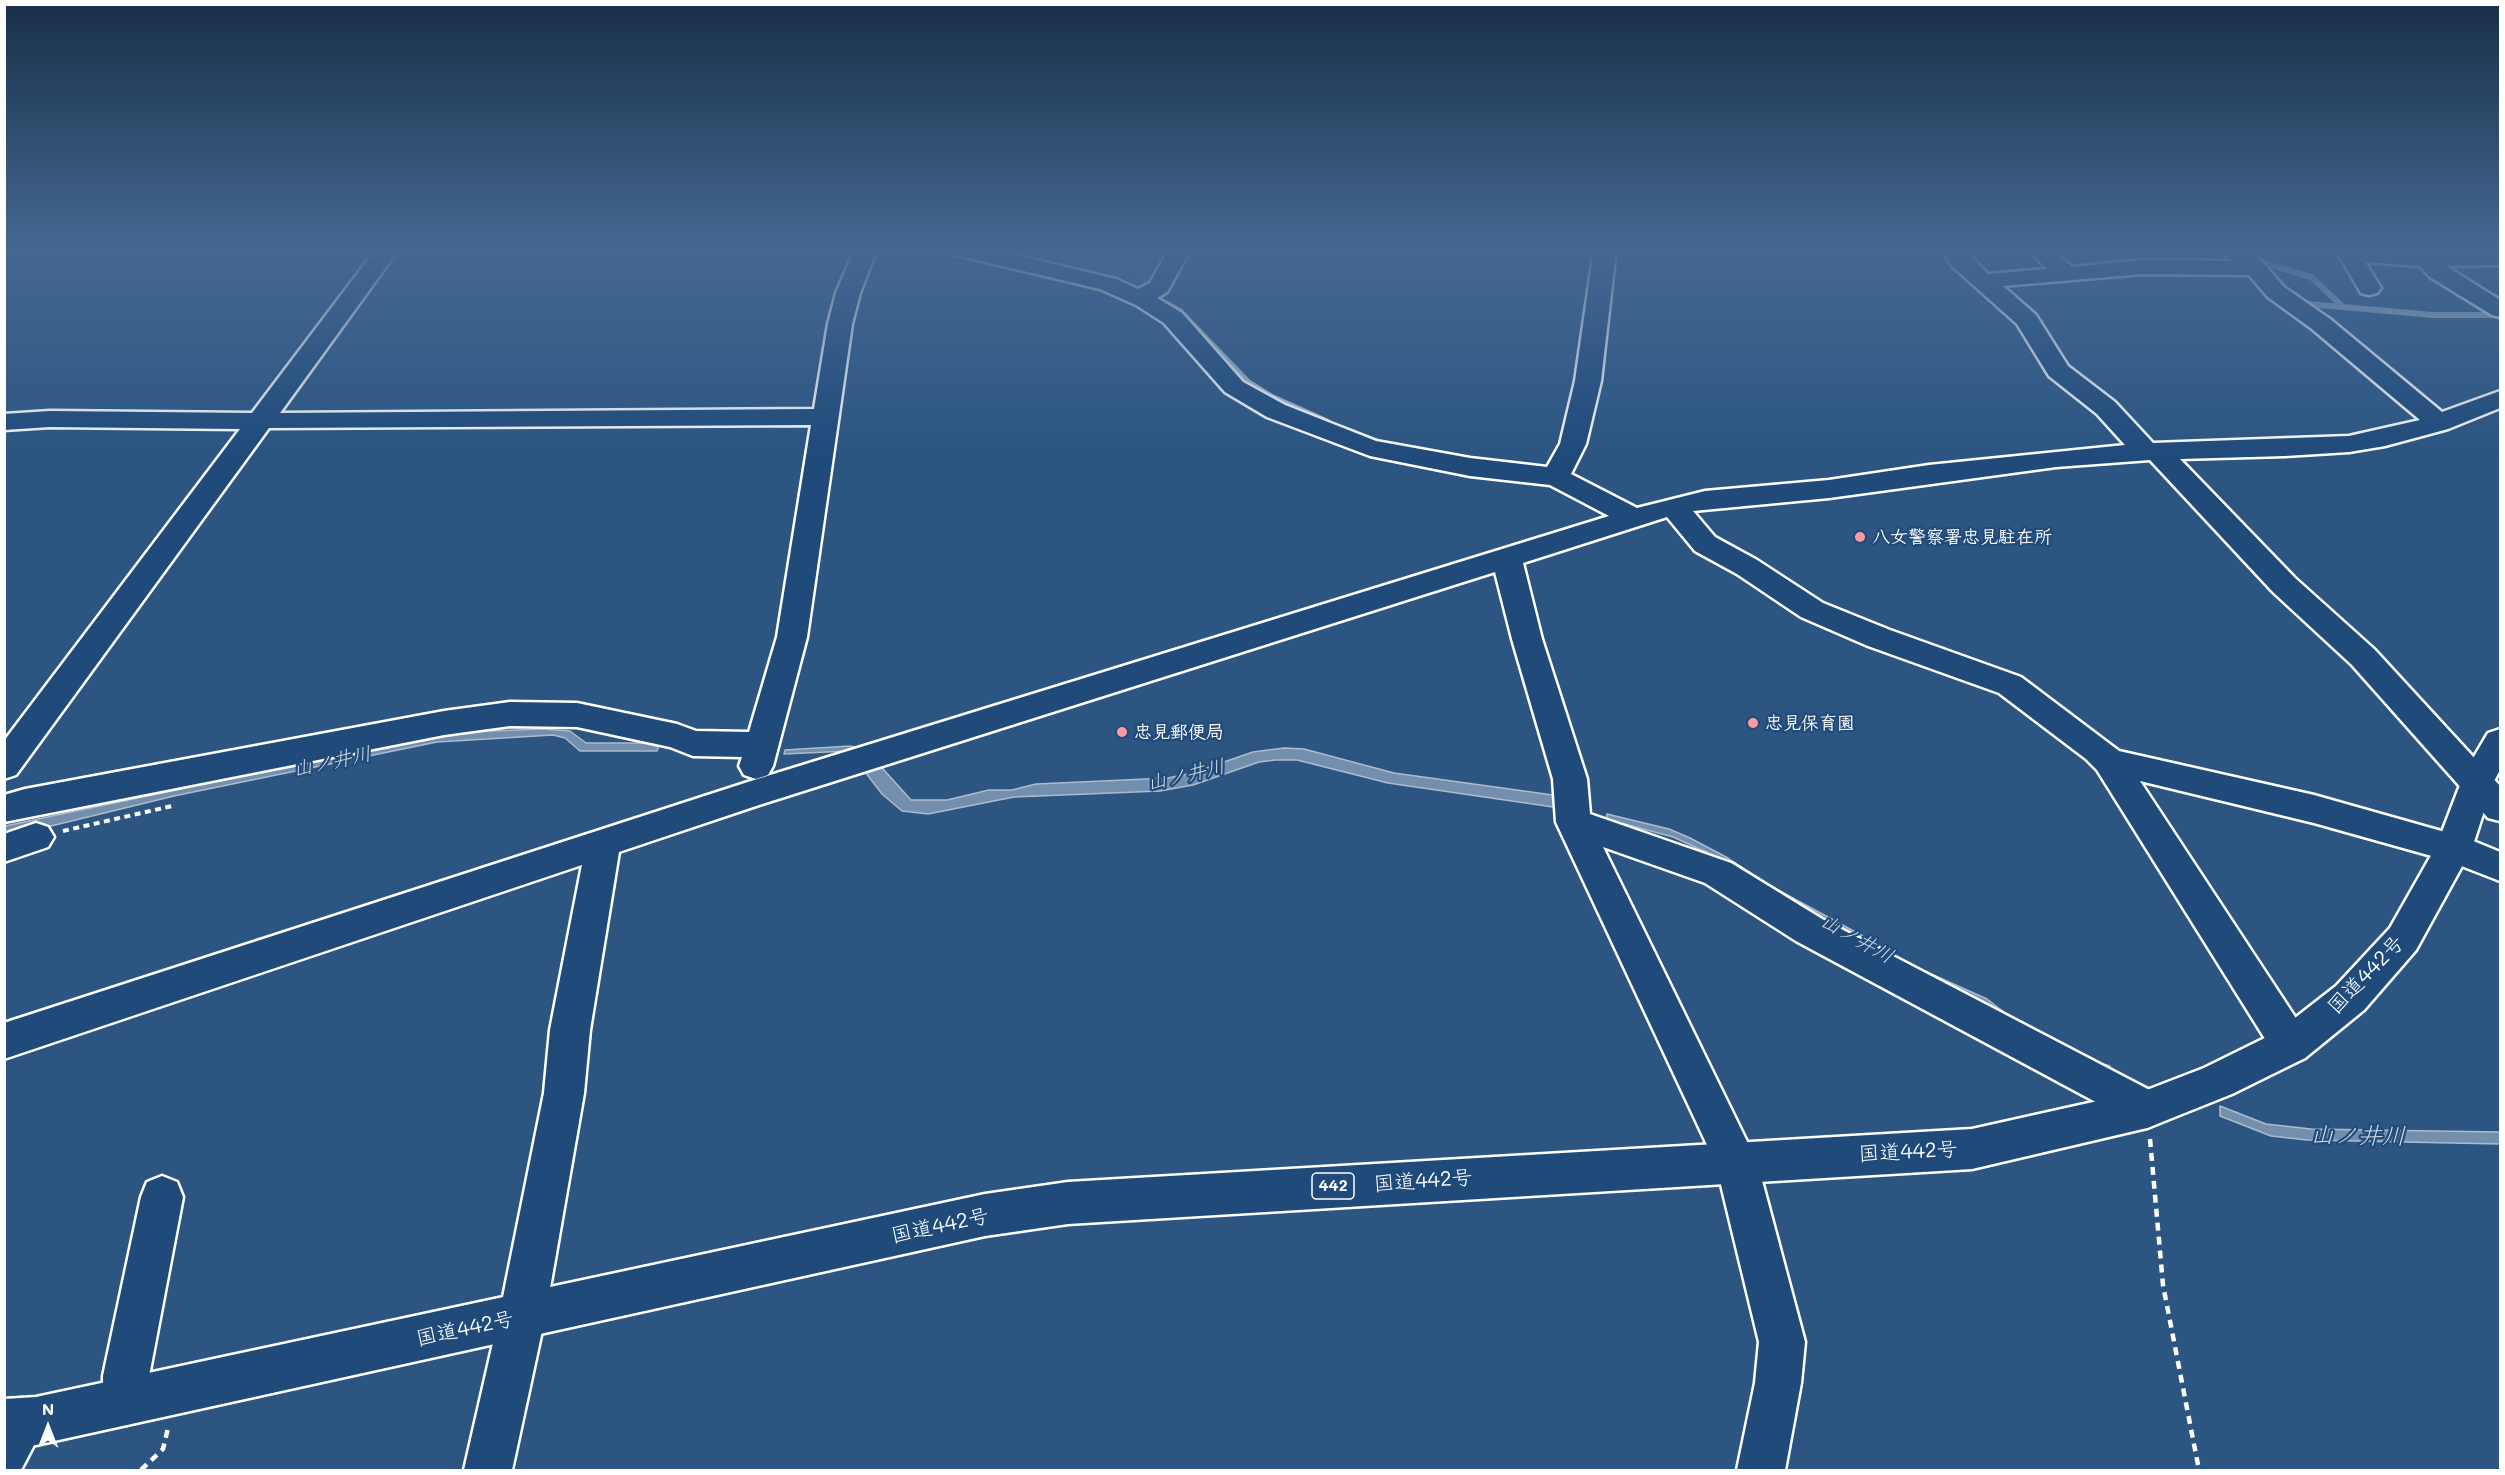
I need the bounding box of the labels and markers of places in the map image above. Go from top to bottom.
place label: 八女警察署忠見駐在所 [1872,526,2052,548]
marker: 八女警察署忠見駐在所 [1853,530,1867,544]
place label: 忠見保育園 [1765,712,1855,734]
marker: 忠見保育園 [1746,716,1760,730]
place label: 忠見郵便局 [1134,721,1224,743]
marker: 忠見郵便局 [1115,725,1129,739]

